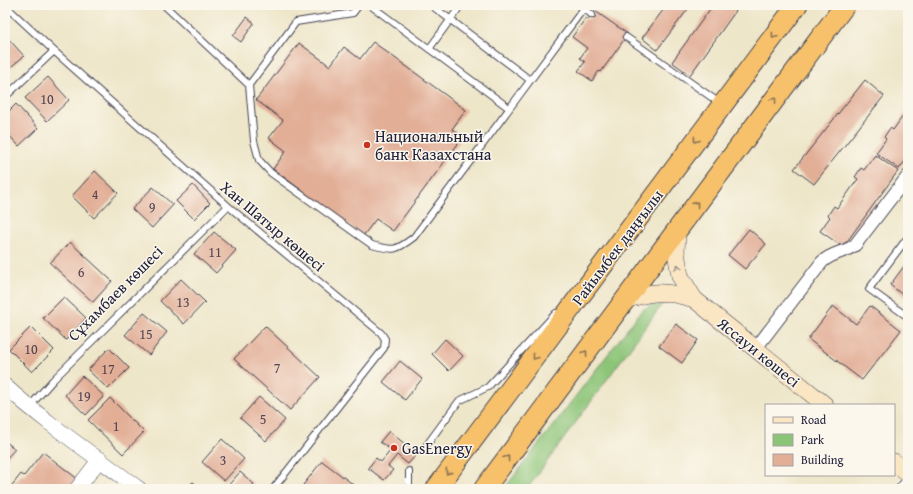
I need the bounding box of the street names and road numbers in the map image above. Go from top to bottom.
street label: Хан Шатыр көшесі [215,175,331,277]
street label: Райымбек даңғылы [565,184,669,310]
street label: Сұхамбаев көшесі [62,239,169,346]
street label: Яссауи көшесі [712,311,806,393]

